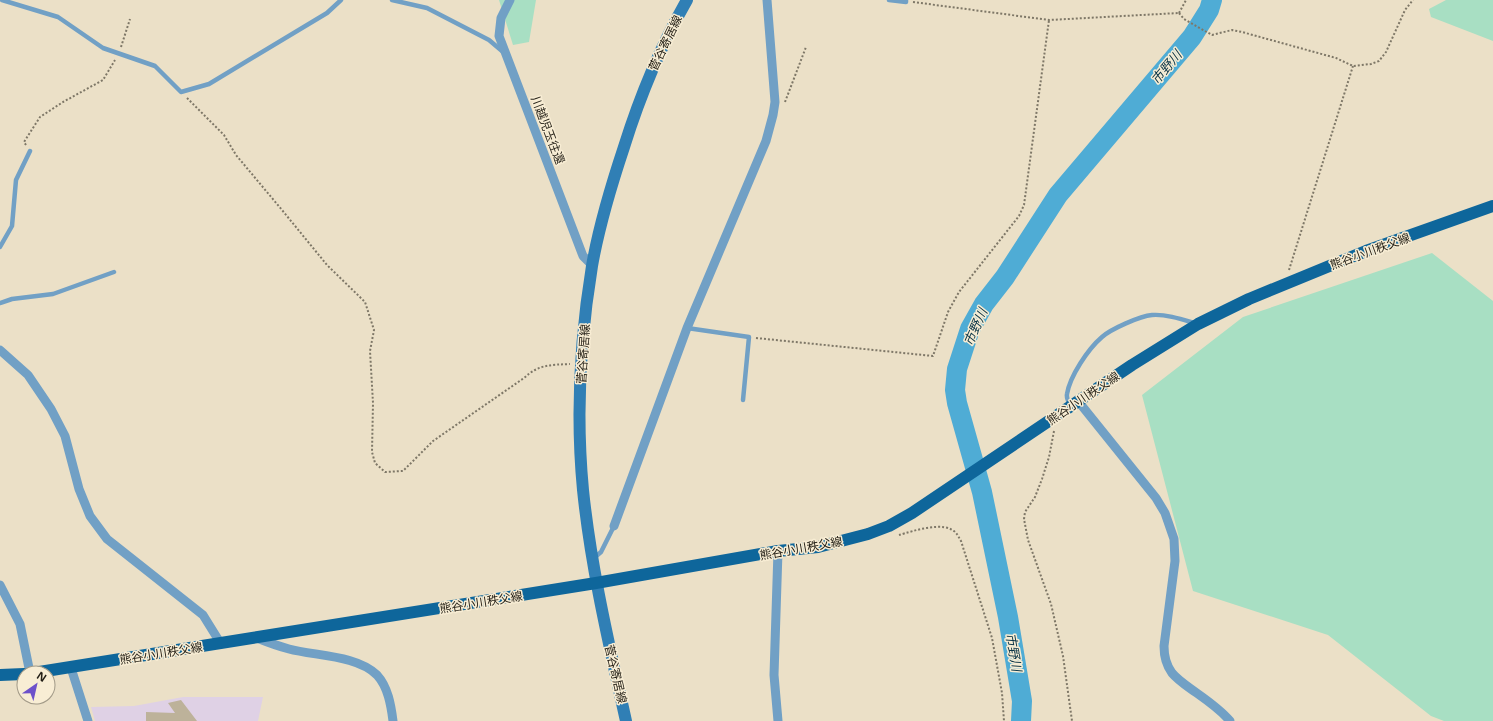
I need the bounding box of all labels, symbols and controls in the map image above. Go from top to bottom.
street label: 菅谷寄居線 [644,12,686,74]
water label: 市野川 [1147,45,1187,88]
street label: 川越児玉往還 [527,93,569,167]
street label: 熊谷小川秩父線 [1328,229,1412,273]
water label: 市野川 [959,304,992,348]
street label: 菅谷寄居線 [572,323,594,385]
street label: 熊谷小川秩父線 [1043,367,1123,429]
street label: 熊谷小川秩父線 [758,532,844,564]
street label: 熊谷小川秩父線 [438,587,524,617]
water label: 市野川 [1002,631,1027,675]
street label: 熊谷小川秩父線 [118,638,204,668]
street label: 菅谷寄居線 [601,643,631,705]
north arrow [16,665,56,705]
text: N [34,668,50,685]

